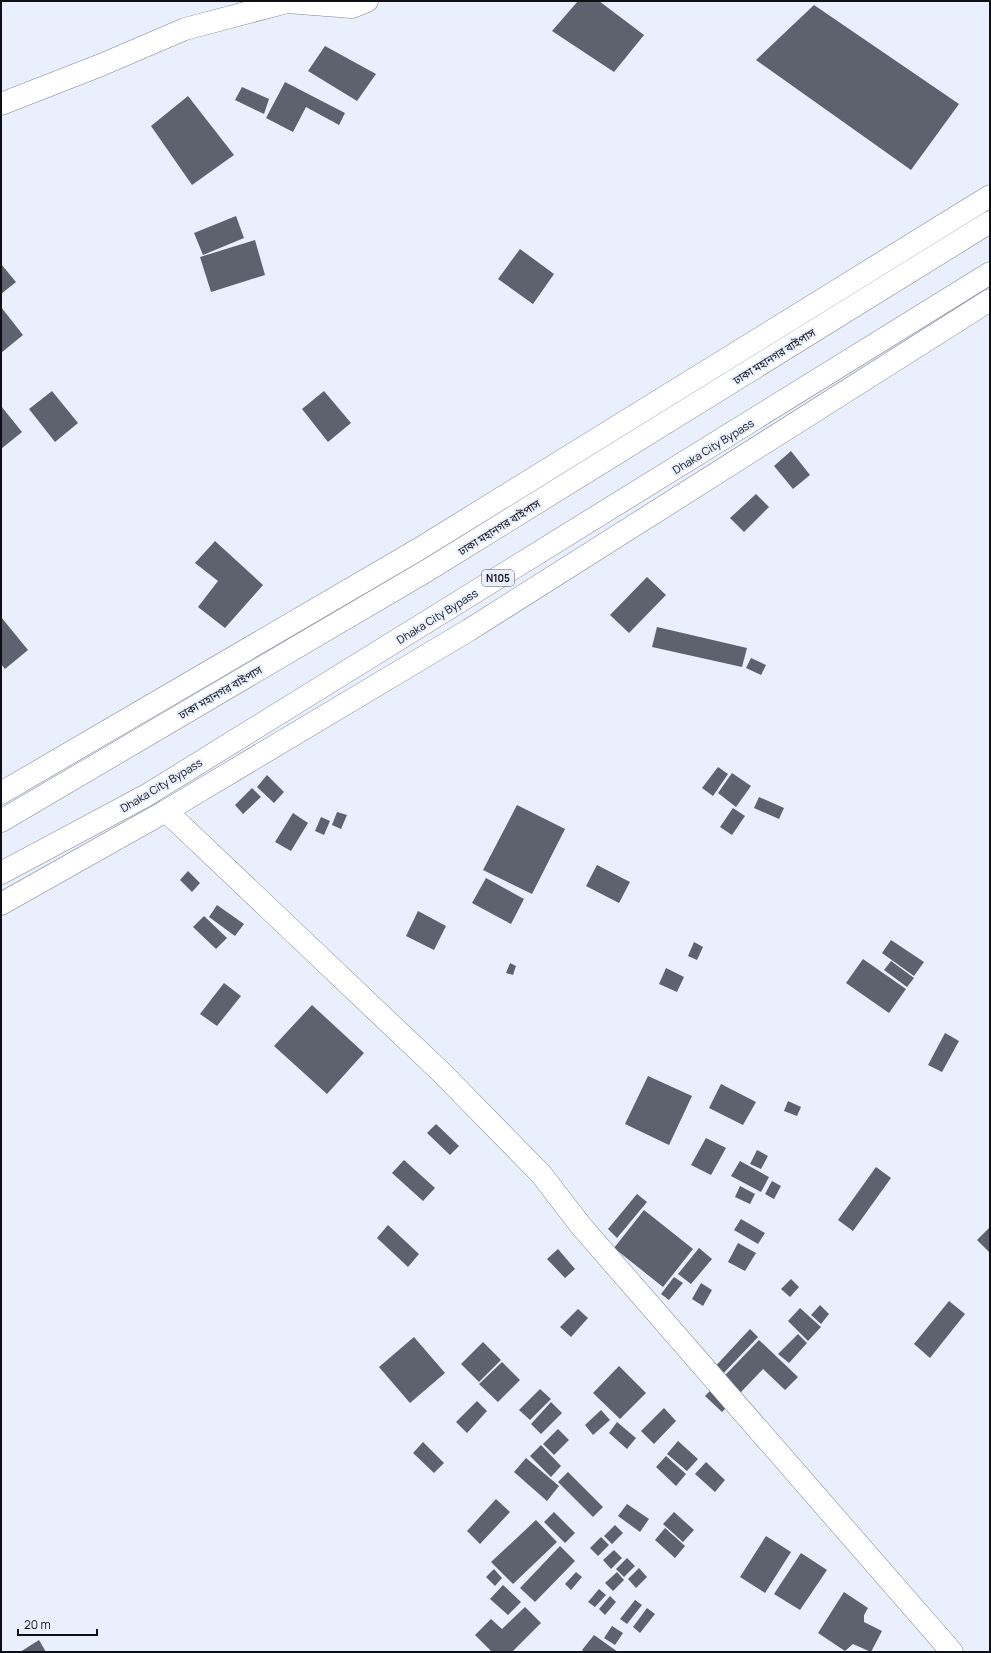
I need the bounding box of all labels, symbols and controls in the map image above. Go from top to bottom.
street label: ঢাকা মহানগর বাইপাস [729,325,818,388]
street label: Dhaka City Bypass [670,415,757,477]
street label: ঢাকা মহানগর বাইপাস [454,496,543,559]
road number: N105 [482,570,514,586]
street label: Dhaka City Bypass [394,585,481,647]
street label: ঢাকা মহানগর বাইপাস [175,662,265,722]
street label: Dhaka City Bypass [117,754,205,815]
scale bar [18,1611,97,1637]
text: 20 m [24,1616,51,1633]

